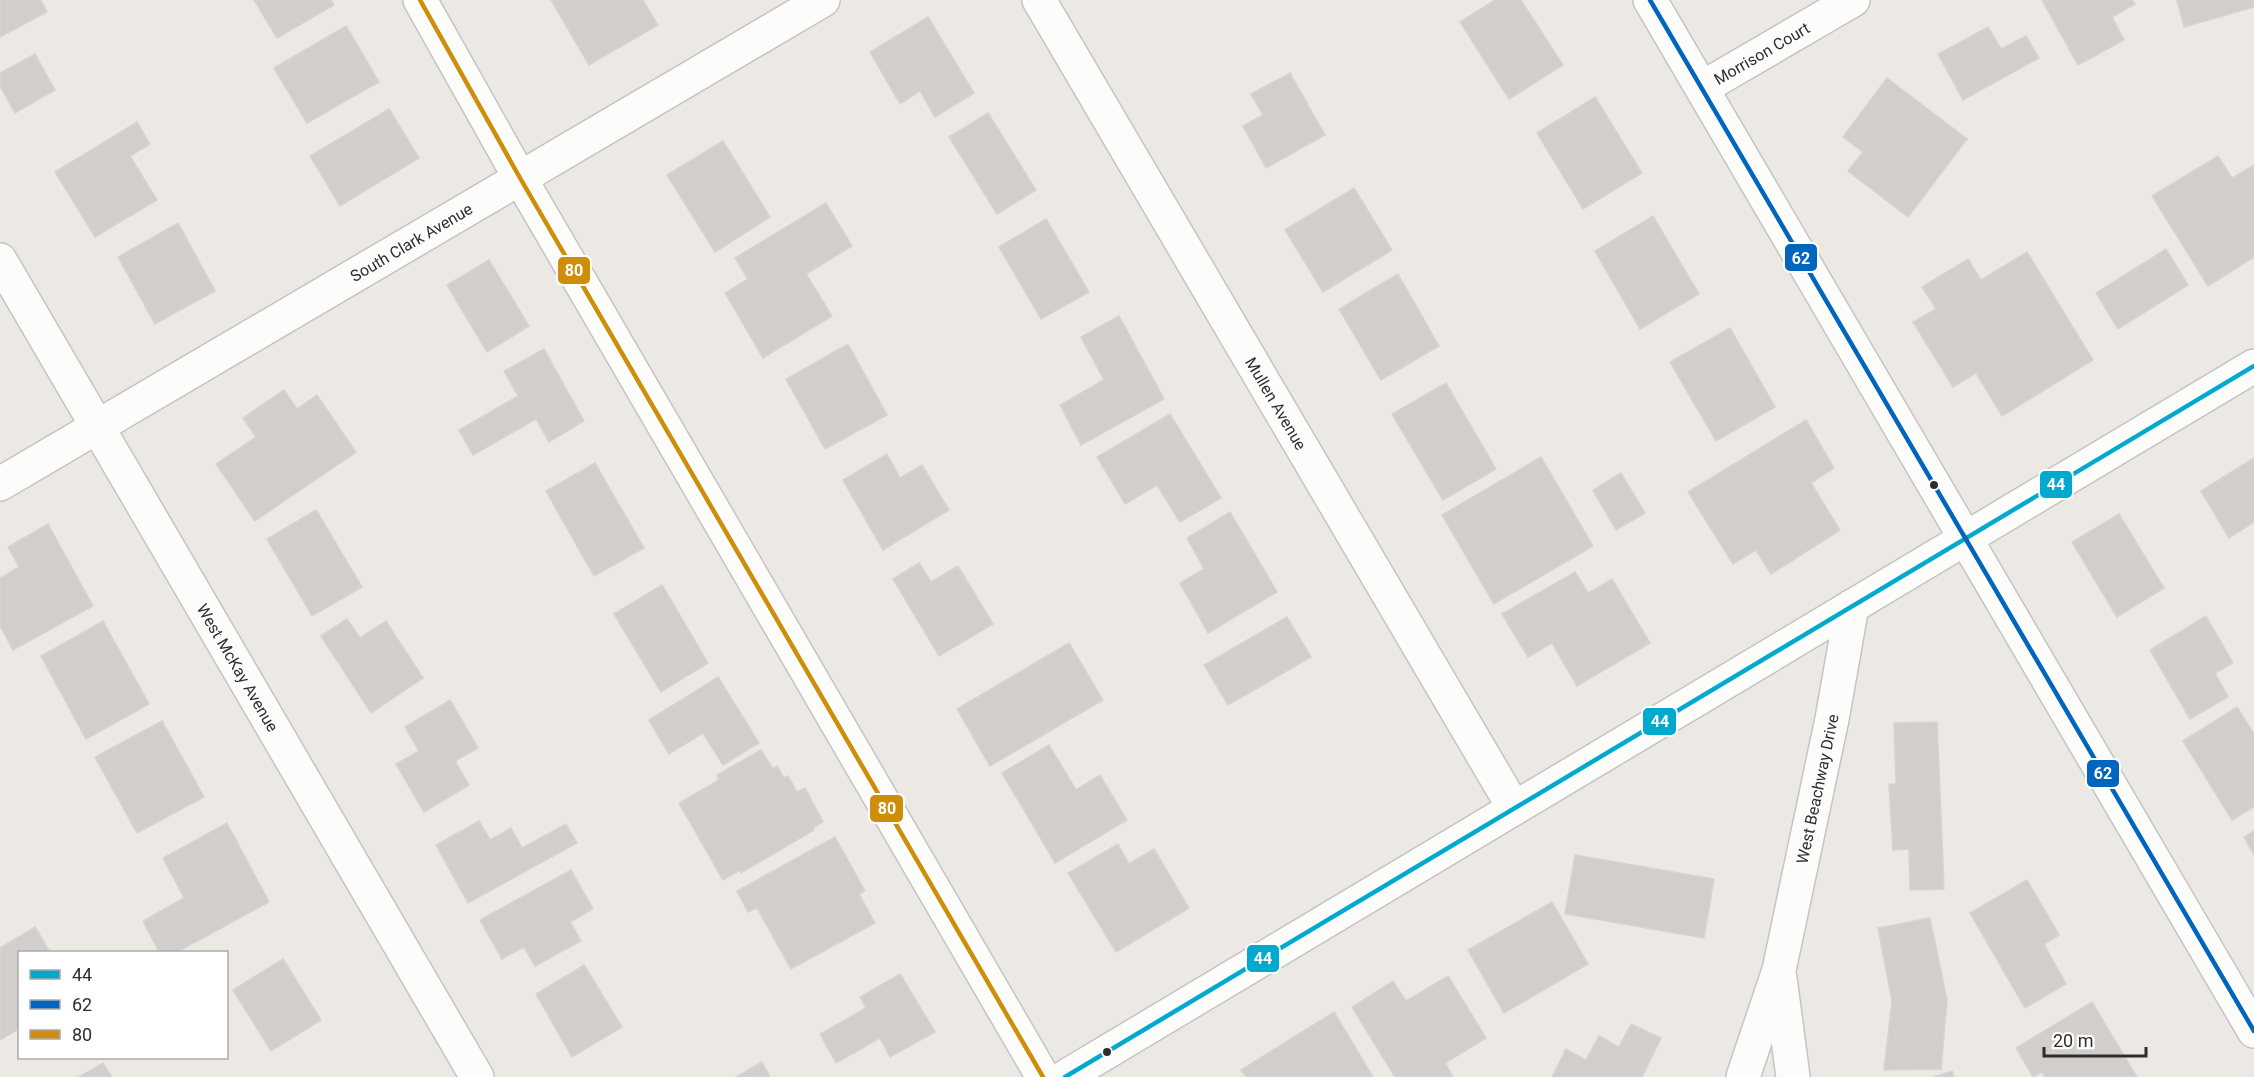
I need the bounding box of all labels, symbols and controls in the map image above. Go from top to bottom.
street label: Morrison Court [1711,18,1813,89]
street label: South Clark Avenue [347,199,476,286]
line badge: 62 [1784,243,1818,272]
text: 62 [1792,249,1810,268]
line badge: 80 [557,256,591,285]
text: 80 [565,261,583,280]
street label: Mullen Avenue [1241,354,1310,453]
line badge: 44 [2039,470,2073,499]
text: 44 [2047,475,2065,494]
unlabelled marker [1928,479,1940,491]
street label: West McKay Avenue [193,601,282,735]
line badge: 44 [1642,707,1677,736]
text: 44 [1651,712,1669,731]
street label: West Beachway Drive [1793,713,1843,865]
line badge: 62 [2086,759,2120,788]
text: 62 [2094,764,2112,783]
line badge: 80 [869,794,904,823]
text: 80 [878,799,896,818]
line badge: 44 [1246,944,1280,973]
text: 44 [1254,949,1272,968]
legend [18,951,228,1059]
text: 44 [72,964,92,985]
text: 62 [72,994,92,1015]
scale bar [2044,1020,2146,1058]
text: 80 [72,1024,92,1045]
text: 20 m [2053,1030,2093,1051]
unlabelled marker [1101,1046,1113,1058]

